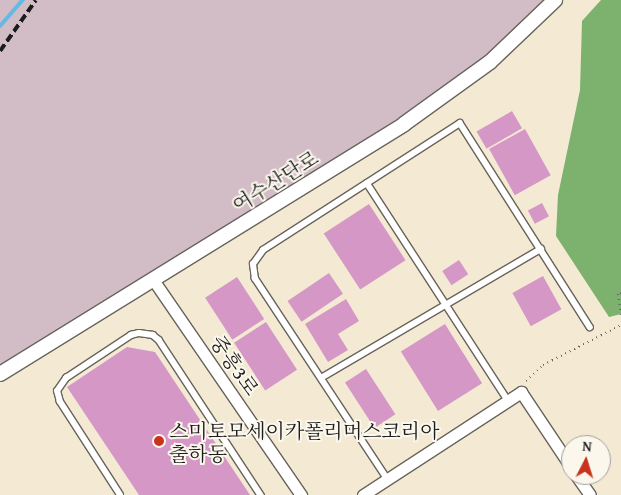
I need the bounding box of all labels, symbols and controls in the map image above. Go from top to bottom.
street label: 여수산단로 [228,145,322,217]
street label: 중흥3로 [206,330,264,400]
place label: 스미토모세이카폴리머스코리아 출하동 [169,418,439,465]
marker: 스미토모세이카폴리머스코리아 출하동 [153,435,165,447]
north arrow [561,435,611,485]
text: N [582,436,593,456]

